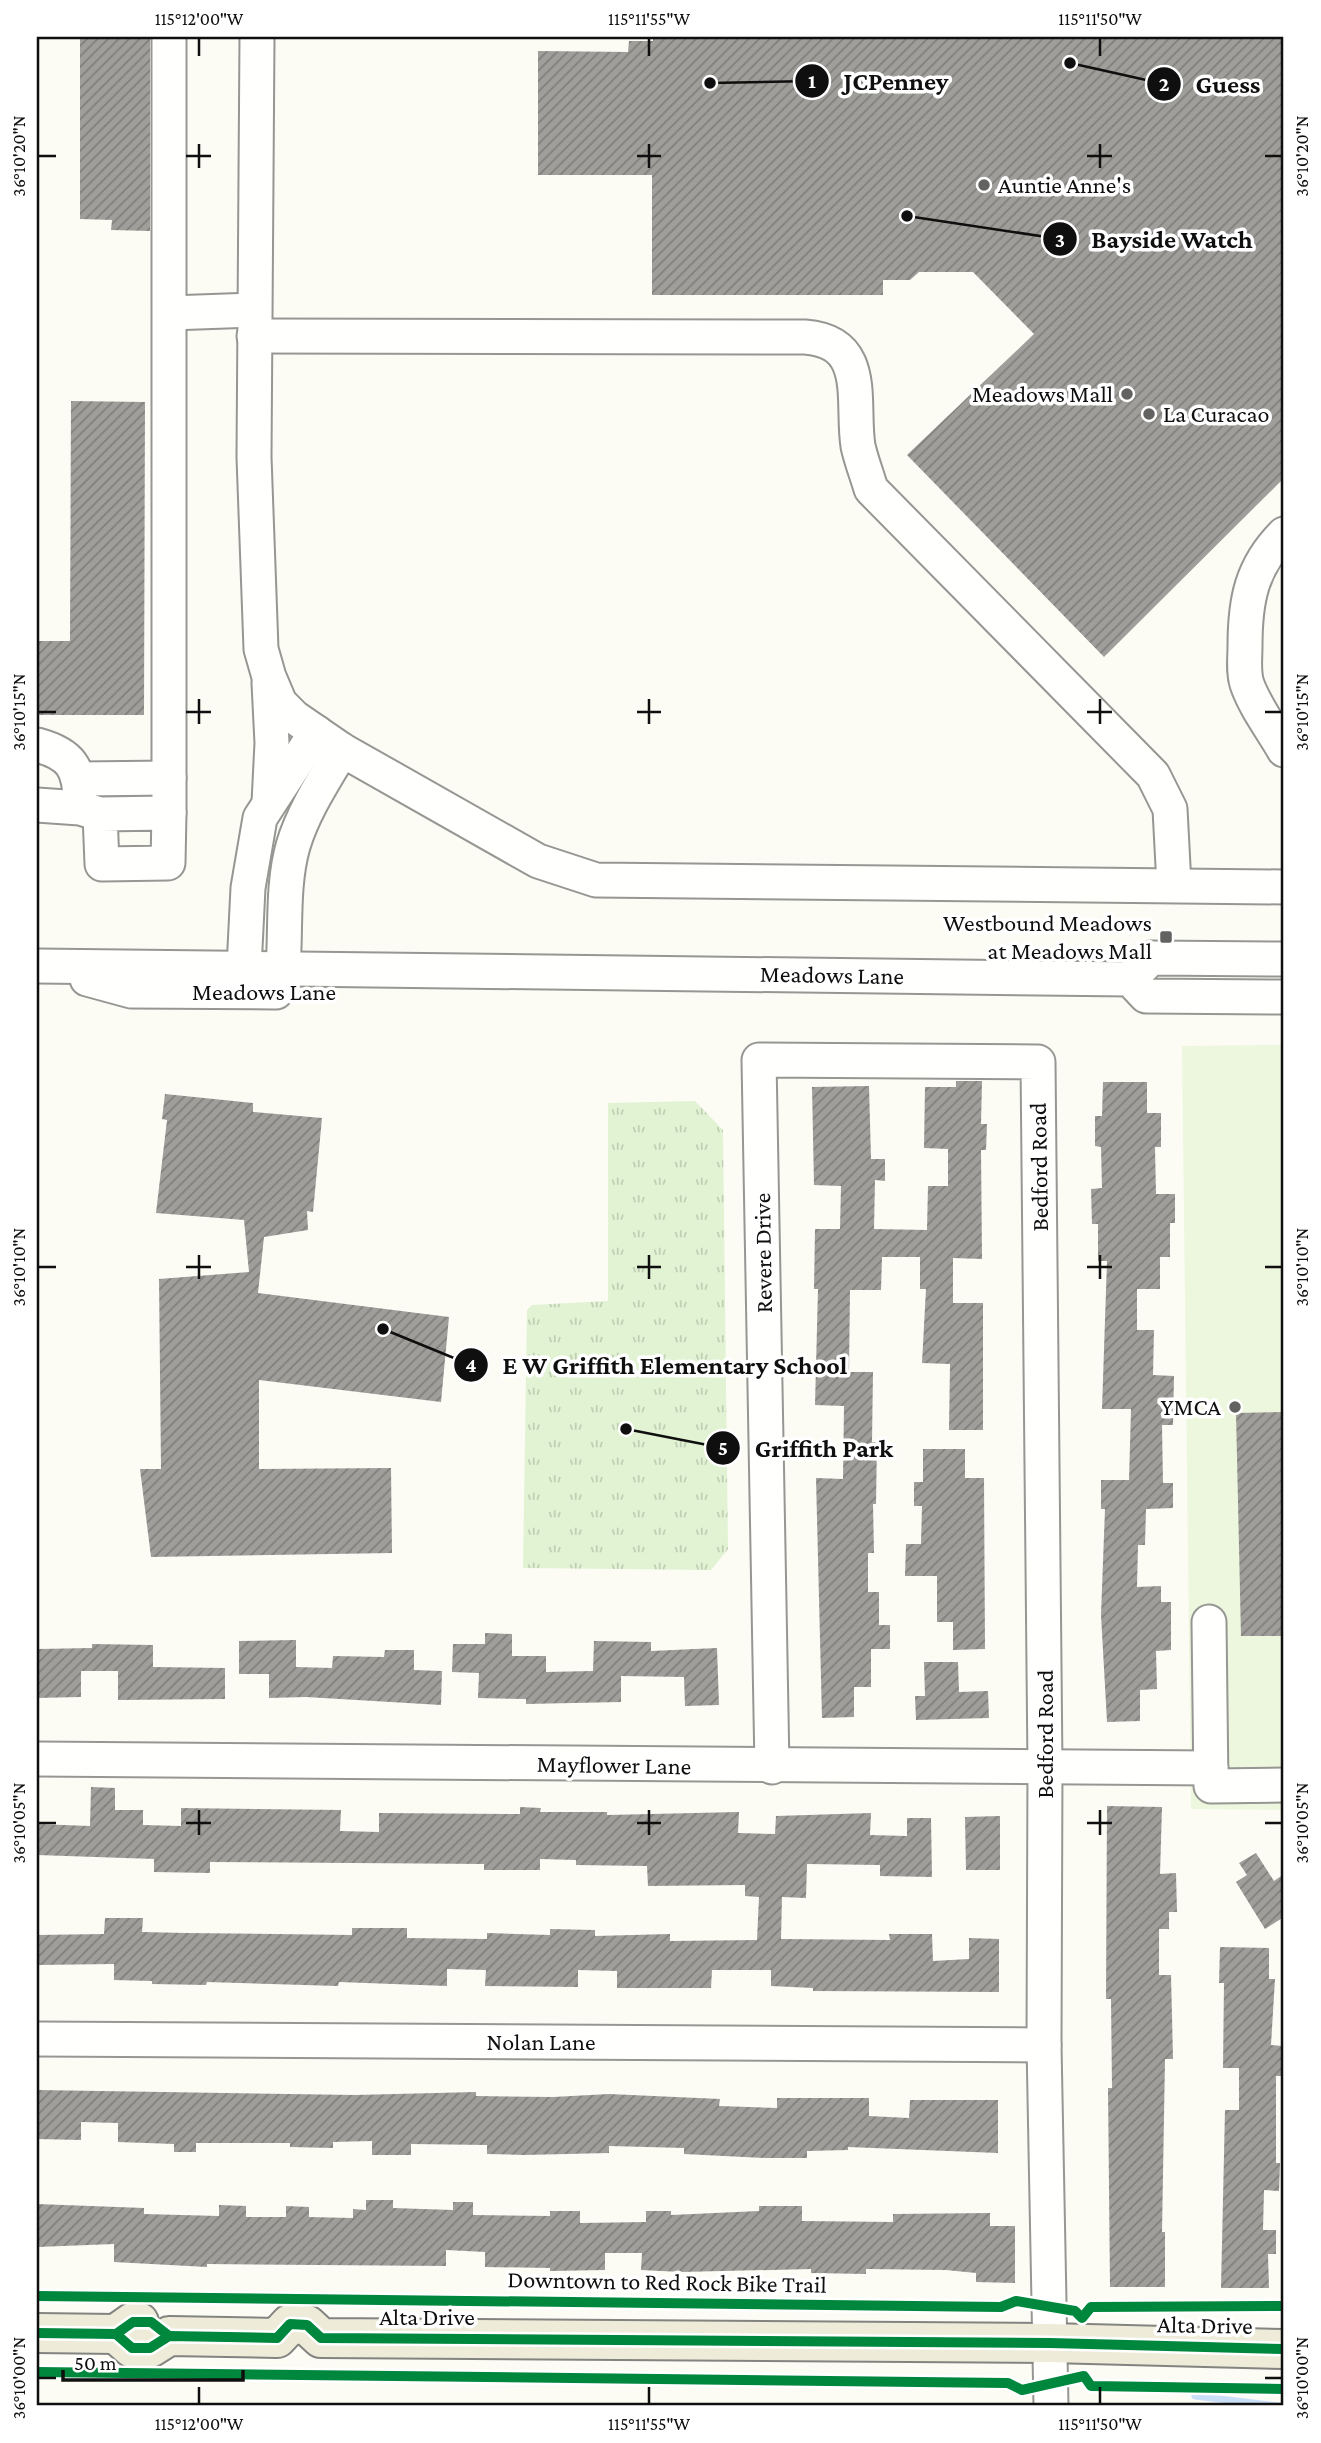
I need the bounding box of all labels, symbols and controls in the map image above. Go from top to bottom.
text: 115°12'00"W [155,9,244,29]
text: 115°11'55"W [608,9,690,29]
text: 115°11'50"W [1058,9,1142,29]
callout: JCPenney [795,57,963,104]
callout: Guess [1147,61,1274,108]
text: JCPenney [841,67,949,96]
text: 1 [808,69,816,93]
text: Guess [1196,70,1260,99]
text: 2 [1159,72,1170,96]
text: 36°10'20"N [9,115,29,197]
text: 36°10'20"N [1292,115,1312,197]
place label: Auntie Anne's [998,171,1131,198]
marker: Auntie Anne's [976,177,992,193]
callout: Bayside Watch [1042,216,1267,263]
text: Bayside Watch [1091,225,1253,254]
text: 3 [1055,228,1065,252]
place label: Meadows Mall [972,380,1113,407]
marker: Meadows Mall [1119,386,1135,402]
place label: La Curacao [1163,400,1270,427]
marker: La Curacao [1141,406,1157,422]
text: 36°10'15"N [9,673,29,751]
text: 36°10'15"N [1292,673,1312,751]
place label: Westbound Meadows at Meadows Mall [943,909,1152,964]
marker: Westbound Meadows at Meadows Mall [1158,929,1174,945]
street label: Meadows Lane [760,960,904,989]
street label: Meadows Lane [192,978,336,1005]
street label: Bedford Road [1024,1102,1053,1232]
street label: Revere Drive [748,1193,777,1313]
text: 36°10'10"N [9,1227,29,1306]
text: 36°10'10"N [1292,1227,1312,1306]
callout: E W Griffith Elementary School [454,1342,861,1389]
text: E W Griffith Elementary School [503,1351,848,1380]
text: 4 [465,1353,477,1377]
place label: YMCA [1161,1393,1221,1420]
marker: YMCA [1227,1399,1243,1415]
callout: Griffith Park [705,1425,907,1472]
text: Griffith Park [755,1434,894,1463]
text: 5 [718,1436,728,1460]
street label: Bedford Road [1031,1669,1058,1799]
street label: Mayflower Lane [536,1750,692,1779]
text: 36°10'05"N [9,1782,29,1863]
text: 36°10'05"N [1292,1782,1312,1863]
street label: Nolan Lane [487,2028,595,2055]
street label: Downtown to Red Rock Bike Trail [507,2265,827,2298]
street label: Alta Drive [379,2303,475,2330]
street label: Alta Drive [1157,2310,1253,2339]
text: 36°10'00"N [9,2337,29,2419]
text: 36°10'00"N [1292,2337,1312,2419]
scale bar [63,2338,243,2382]
text: 50 m [74,2351,117,2375]
text: 115°12'00"W [155,2414,244,2434]
text: 115°11'55"W [608,2414,690,2434]
text: 115°11'50"W [1058,2414,1142,2434]

